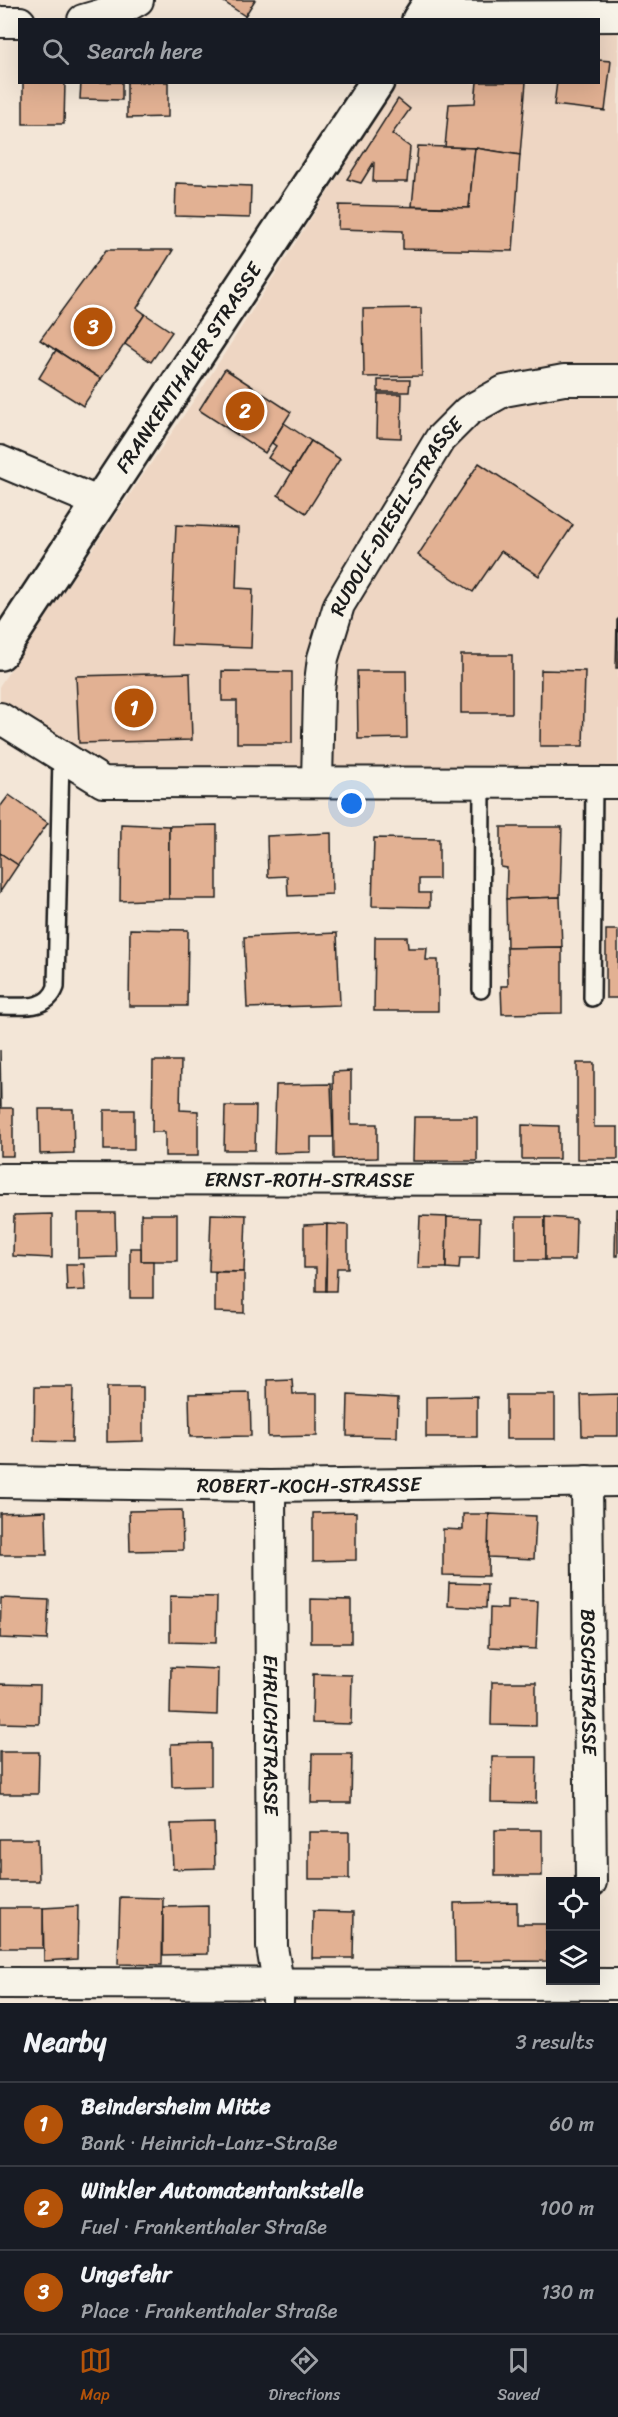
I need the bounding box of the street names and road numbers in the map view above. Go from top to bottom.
street label: FRANKENTHALER STRASSE [106,254,272,480]
street label: RUDOLF-DIESEL-STRASSE [319,406,473,620]
street label: ERNST-ROTH-STRASSE [204,1162,415,1197]
street label: ROBERT-KOCH-STRASSE [197,1466,423,1504]
street label: BOSCHSTRASSE [571,1609,607,1757]
street label: EHRLICHSTRASSE [253,1655,289,1817]

